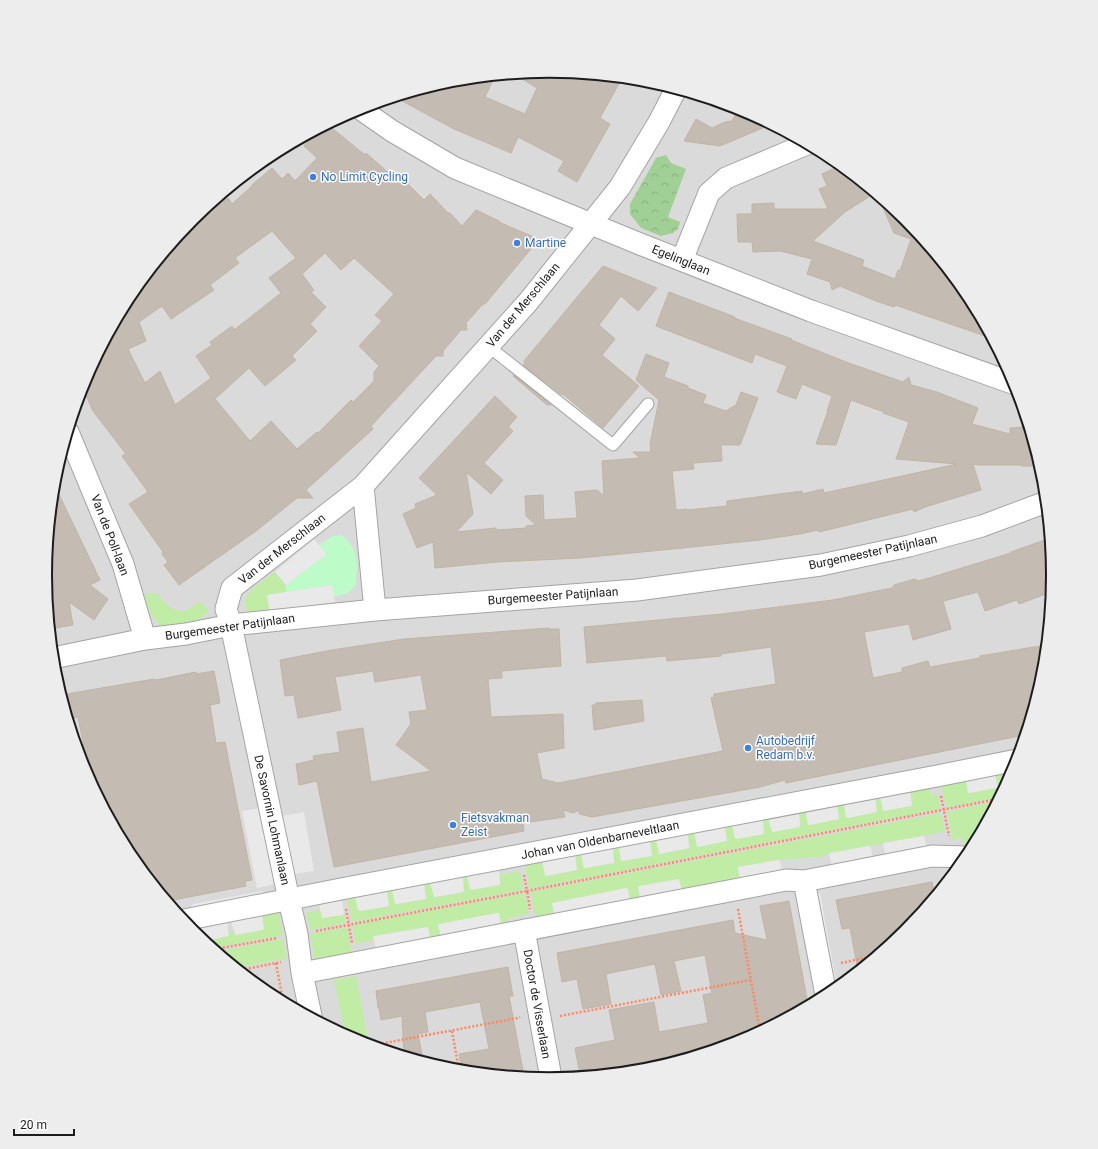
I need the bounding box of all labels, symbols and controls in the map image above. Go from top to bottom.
place label: No Limit Cycling [321,170,408,184]
marker: No Limit Cycling [308,172,318,182]
place label: Martine [525,236,566,250]
marker: Martine [512,238,522,248]
street label: Egelinglaan [650,242,712,278]
street label: Van der Merschlaan [483,260,563,350]
street label: Van de Poll-laan [88,492,132,578]
street label: Van der Merschlaan [236,511,328,587]
street label: Burgemeester Patijnlaan [808,532,938,572]
street label: Burgemeester Patijnlaan [487,584,619,608]
street label: Burgemeester Patijnlaan [164,611,296,643]
place label: Autobedrijf Redam b.v. [756,734,816,762]
marker: Autobedrijf Redam b.v. [743,743,753,753]
street label: De Savornin Lohmanlaan [251,754,293,886]
place label: Fietsvakman Zeist [461,811,529,839]
street label: Johan van Oldenbarneveltlaan [520,818,680,862]
marker: Fietsvakman Zeist [448,820,458,830]
street label: Doctor de Visserlaan [520,948,554,1060]
scale bar [14,1111,74,1137]
text: 20 m [20,1118,47,1132]

